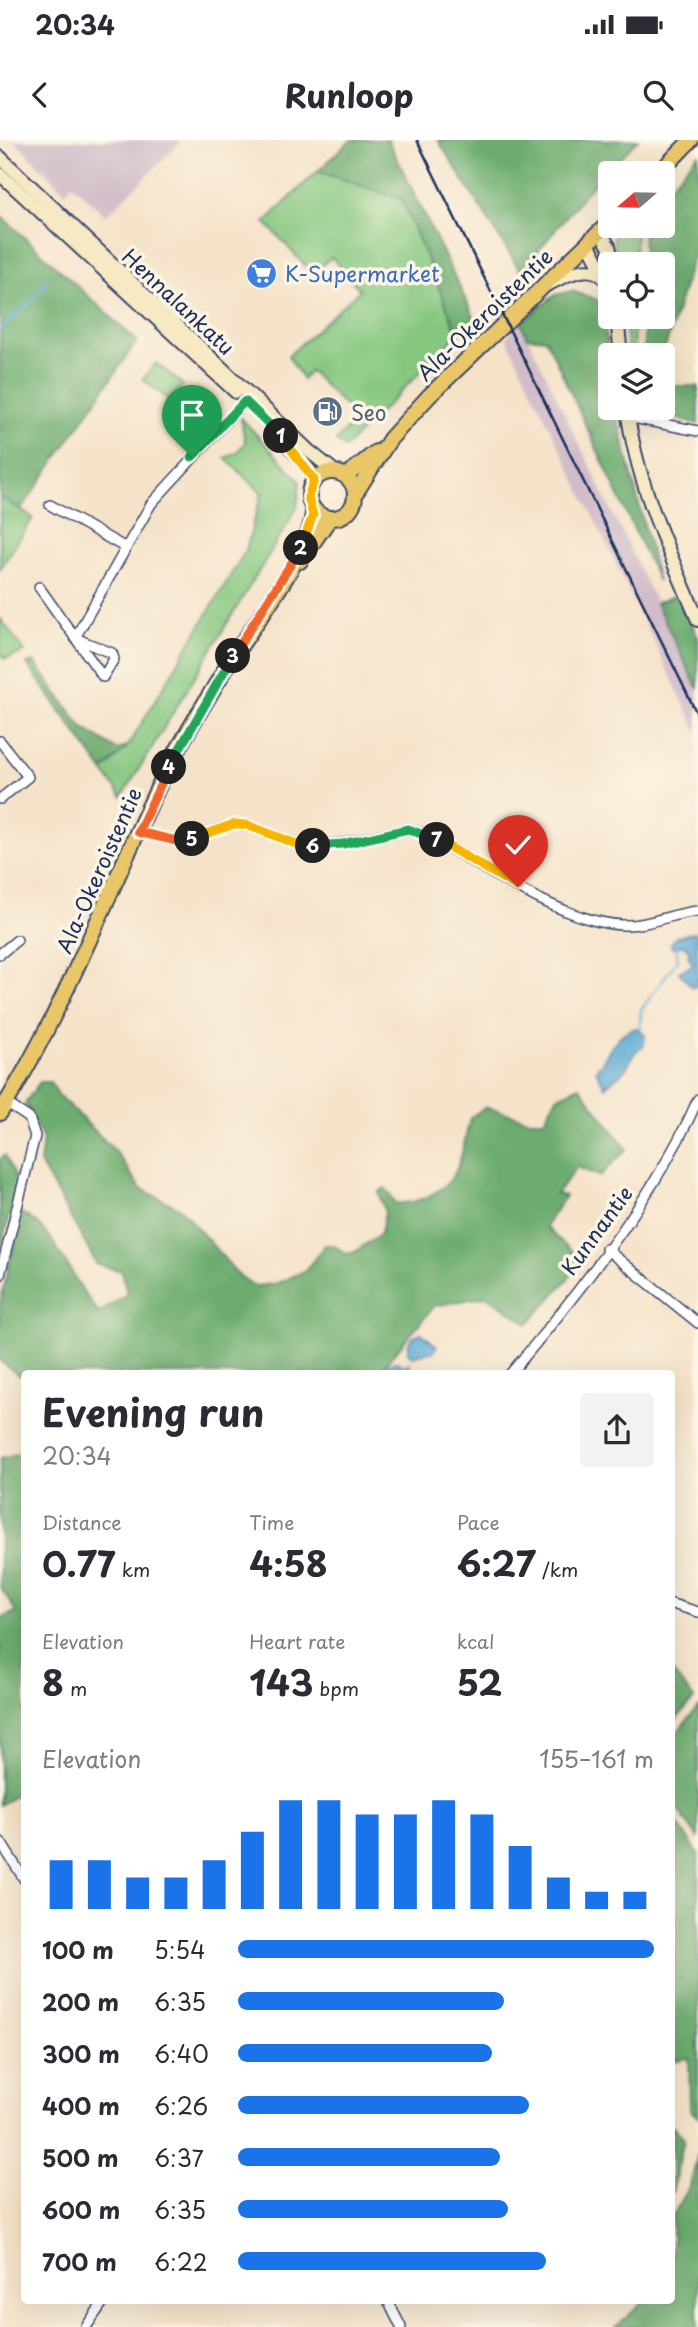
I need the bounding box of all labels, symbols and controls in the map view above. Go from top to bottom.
text: 20:34 [35,5,115,44]
text: Runloop [284,71,414,119]
icon: back [21,76,59,114]
icon: search [639,76,677,114]
north arrow [598,161,676,238]
map controls [598,161,675,420]
street label: Hennalankatu [116,240,242,362]
street label: Ala-Okeroistentie [409,240,559,388]
button: locate [598,252,675,329]
supermarket icon: K-Supermarket [245,256,279,290]
place label: K-Supermarket [285,257,440,289]
button: layers [598,343,675,420]
pin [162,385,222,457]
fuel station icon: Seo [311,395,345,429]
icon: arrive [173,396,211,434]
place label: Seo [351,396,386,428]
pin: 1 [264,418,298,454]
text: 1 [276,421,285,449]
pin: 2 [284,530,318,566]
text: 2 [294,533,307,561]
pin: 3 [216,638,250,674]
text: 3 [226,641,239,669]
pin: 4 [152,750,186,784]
text: 4 [162,752,175,780]
street label: Ala-Okeroistentie [47,782,149,958]
pin [488,815,548,887]
pin: 5 [174,822,210,856]
pin: 7 [420,822,454,858]
text: 5 [185,824,198,852]
text: 7 [431,825,442,853]
icon: check [499,826,537,864]
pin: 6 [296,828,330,864]
text: 6 [306,831,319,859]
street label: Kunnantie [553,1179,639,1281]
text: Evening run [42,1383,264,1440]
button: share [580,1393,654,1467]
text: 20:34 [42,1438,112,1473]
text: Distance [42,1508,122,1536]
text: Time [249,1508,294,1536]
text: Pace [457,1508,500,1536]
text: 0.77 [42,1536,115,1589]
text: 4:58 [249,1536,328,1589]
text: 6:27 [457,1536,536,1589]
text: km [115,1555,150,1583]
text: /km [536,1555,578,1583]
text: Elevation [42,1627,124,1655]
text: Heart rate [249,1627,345,1655]
text: kcal [457,1627,495,1655]
text: 8 [42,1655,64,1708]
text: 143 [249,1655,313,1708]
text: 52 [457,1655,502,1708]
text: m [64,1674,87,1702]
text: bpm [313,1674,359,1702]
text: Elevation [42,1741,141,1776]
text: 155–161 m [539,1741,654,1776]
text: 100 m [42,1932,114,1967]
text: 5:54 [154,1932,205,1967]
text: 200 m [42,1984,119,2019]
text: 6:35 [154,1984,206,2019]
text: 300 m [42,2036,120,2071]
text: 6:40 [154,2036,209,2071]
text: 400 m [42,2088,120,2123]
text: 6:26 [154,2088,208,2123]
text: 500 m [42,2140,119,2175]
text: 6:37 [154,2140,204,2175]
text: 600 m [42,2192,120,2227]
text: 6:35 [154,2192,206,2227]
text: 700 m [42,2244,117,2279]
text: 6:22 [154,2244,208,2279]

